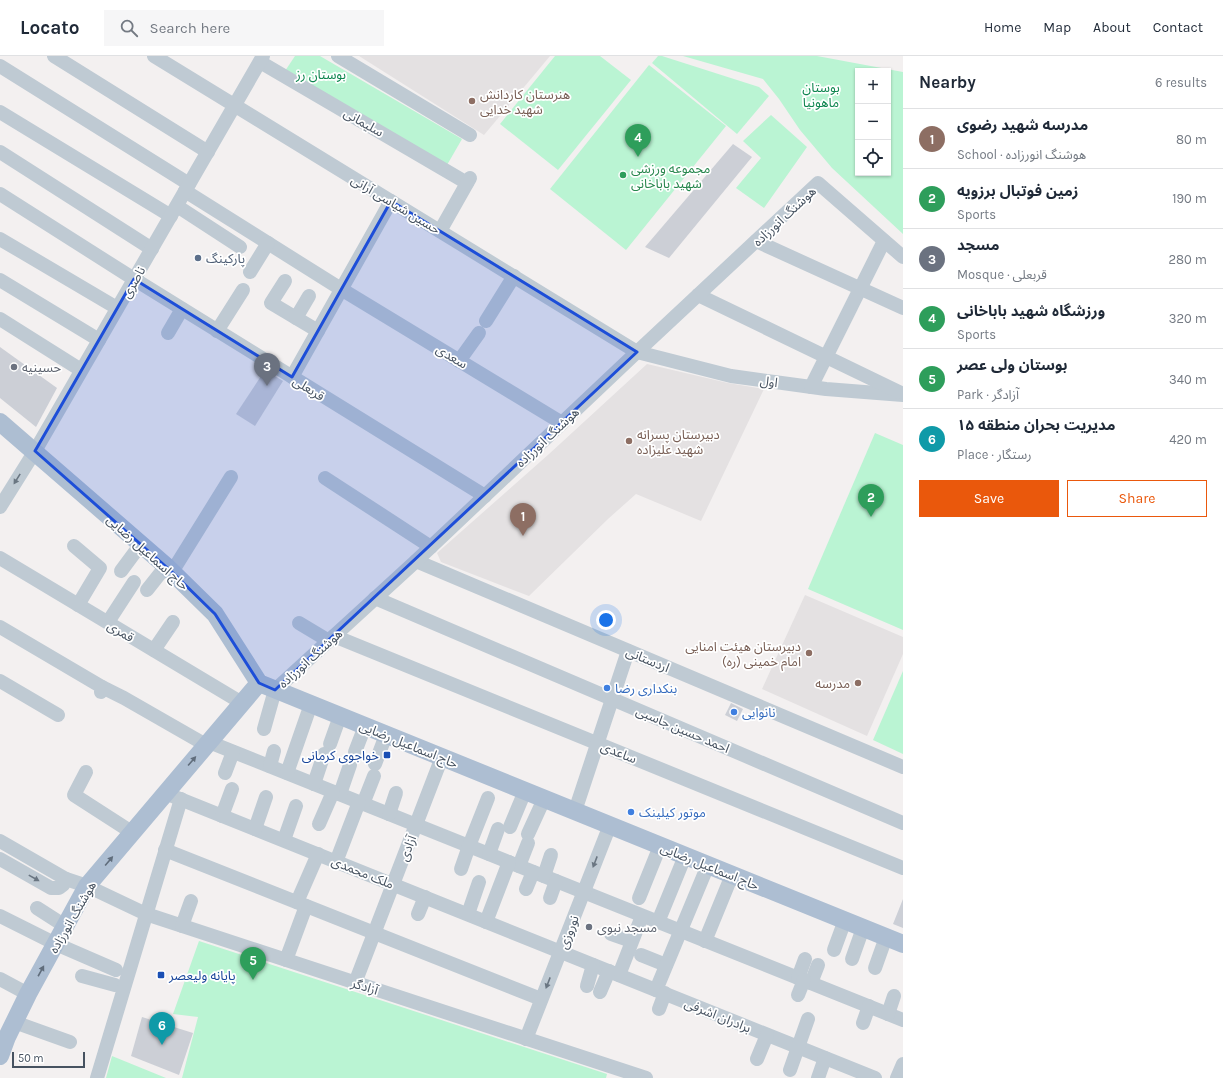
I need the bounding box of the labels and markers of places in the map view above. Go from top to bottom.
place label: هنرستان کاردانش شهید خدایی [480,87,570,118]
marker: هنرستان کاردانش شهید خدایی [467,96,477,106]
pin: 4 [625,124,651,157]
place label: مجموعه ورزشی شهید باباخانی [631,161,711,192]
marker: مجموعه ورزشی شهید باباخانی [618,170,628,180]
place label: پارکینگ [206,251,245,268]
marker: پارکینگ [193,253,203,263]
pin: 3 [254,353,280,386]
place label: حسینیه [22,360,62,375]
marker: حسینیه [9,362,19,372]
place label: دبیرستان پسرانه شهید علیزاده [637,427,720,458]
marker: دبیرستان پسرانه شهید علیزاده [624,436,634,446]
pin: 2 [858,484,884,517]
pin: 1 [510,503,536,536]
place label: دبیرستان هیئت امنایی امام خمینی (ره) [685,639,801,671]
marker: دبیرستان هیئت امنایی امام خمینی (ره) [804,648,814,658]
place label: مدرسه [815,676,850,691]
marker: مدرسه [853,678,863,688]
place label: بنکداری رضا [615,681,677,697]
marker: بنکداری رضا [602,683,612,693]
place label: نانوایی [742,705,775,721]
marker: نانوایی [729,707,739,717]
place label: خواجوی کرمانی [302,748,379,764]
marker: خواجوی کرمانی [382,750,392,760]
place label: موتور کیلینک [639,805,706,820]
marker: موتور کیلینک [626,807,636,817]
place label: مسجد نبوی [597,920,657,936]
marker: مسجد نبوی [584,922,594,932]
pin: 5 [240,947,266,980]
place label: پایانه ولیعصر [168,968,236,985]
marker: پایانه ولیعصر [156,970,166,980]
pin: 6 [149,1012,175,1045]

